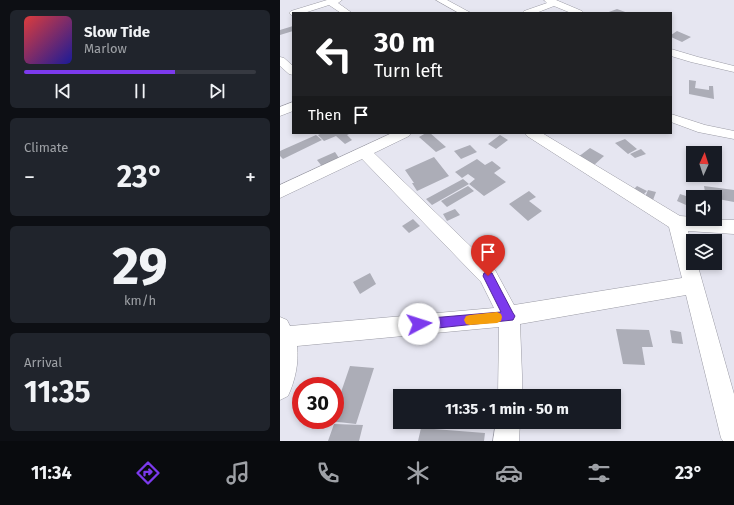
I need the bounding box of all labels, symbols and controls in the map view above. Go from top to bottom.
text: Slow Tide [84,23,150,41]
text: 30 m [374,26,435,59]
icon: left [308,28,360,80]
text: Marlow [84,41,127,56]
text: Turn left [374,60,443,82]
icon: previous [52,80,74,102]
icon: pause [129,80,151,102]
icon: next [206,80,228,102]
icon: arrive [350,104,372,126]
text: Then [308,106,342,124]
text: Climate [24,140,68,155]
north arrow [686,146,722,182]
map controls [686,146,722,270]
text: 23° [117,159,163,195]
text: − [24,164,35,191]
text: + [245,164,256,191]
button: sound [686,190,722,226]
button: layers [686,234,722,270]
text: 29 [112,235,168,298]
pin [471,235,505,276]
icon: arrive [477,241,499,263]
text: km/h [124,293,156,308]
position arrow [398,303,440,345]
text: Arrival [24,355,62,370]
text: 11:35 [24,374,91,410]
speed limit sign: 30 [292,377,344,429]
text: 11:35 · 1 min · 50 m [445,400,569,418]
icon: directions [134,459,162,487]
icon: music [224,459,252,487]
icon: phone [314,459,342,487]
icon: climate [404,459,432,487]
icon: car [495,459,523,487]
icon: filters [585,459,613,487]
text: 11:34 [31,462,72,484]
text: 23° [675,462,703,484]

